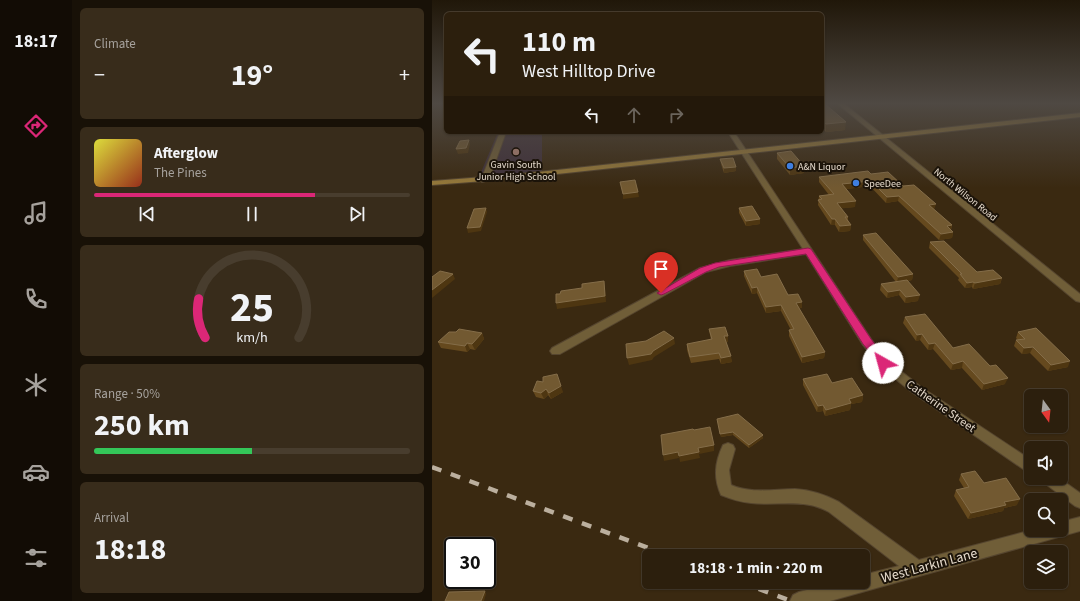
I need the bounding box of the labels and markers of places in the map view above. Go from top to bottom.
marker: Gavin South Junior High School [511,147,521,157]
place label: Gavin South Junior High School [476,158,556,184]
place label: A&N Liquor [798,160,846,174]
marker: A&N Liquor [785,161,795,171]
place label: SpeeDee [864,177,901,191]
marker: SpeeDee [851,178,861,188]
pin [644,252,678,293]

